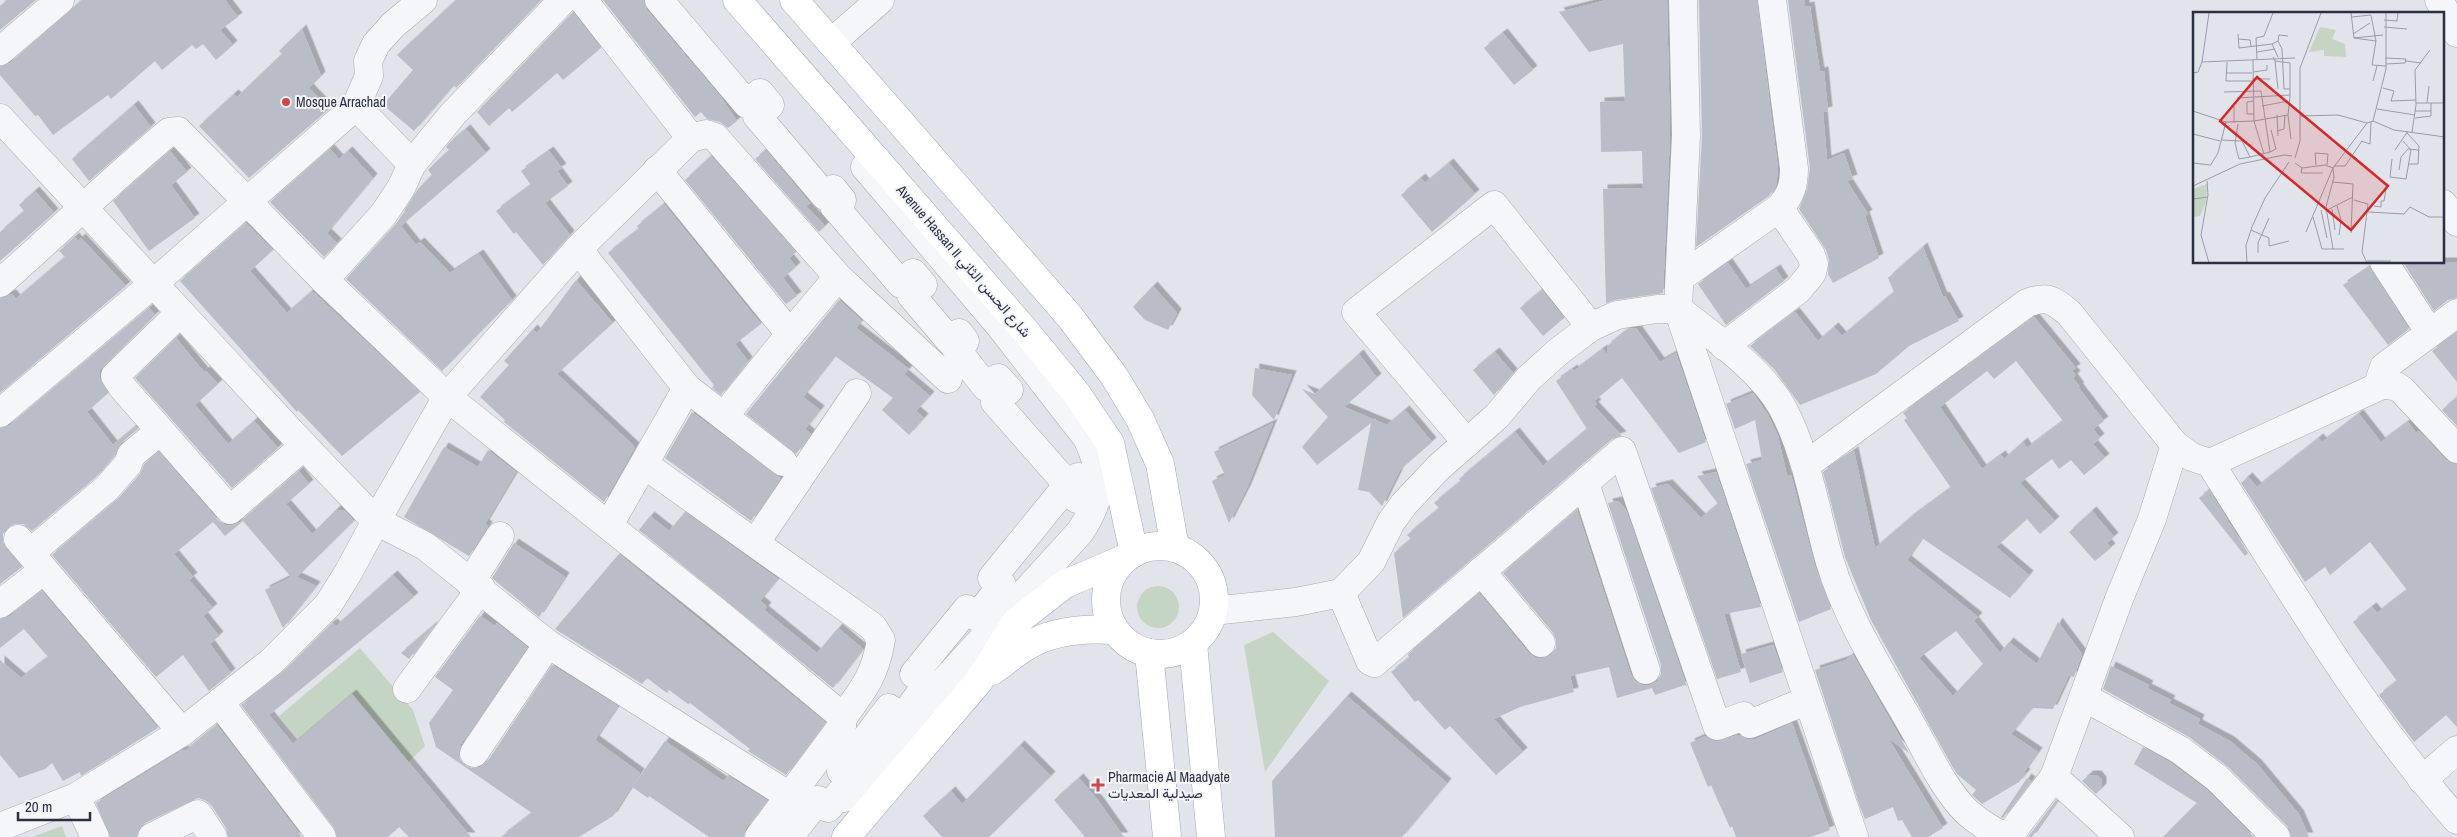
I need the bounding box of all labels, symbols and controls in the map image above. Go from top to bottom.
inset map [2193,12,2444,264]
place label: Mosque Arrachad [296,93,386,111]
marker: Mosque Arrachad [280,96,292,108]
street label: Avenue Hassan II شارع الحسن الثاني [890,180,1035,343]
place label: Pharmacie Al Maadyate صيدلية المعديات [1108,768,1230,802]
marker: Pharmacie Al Maadyate صيدلية المعديات [1092,779,1104,791]
scale bar [18,790,90,822]
text: 20 m [25,796,52,817]

